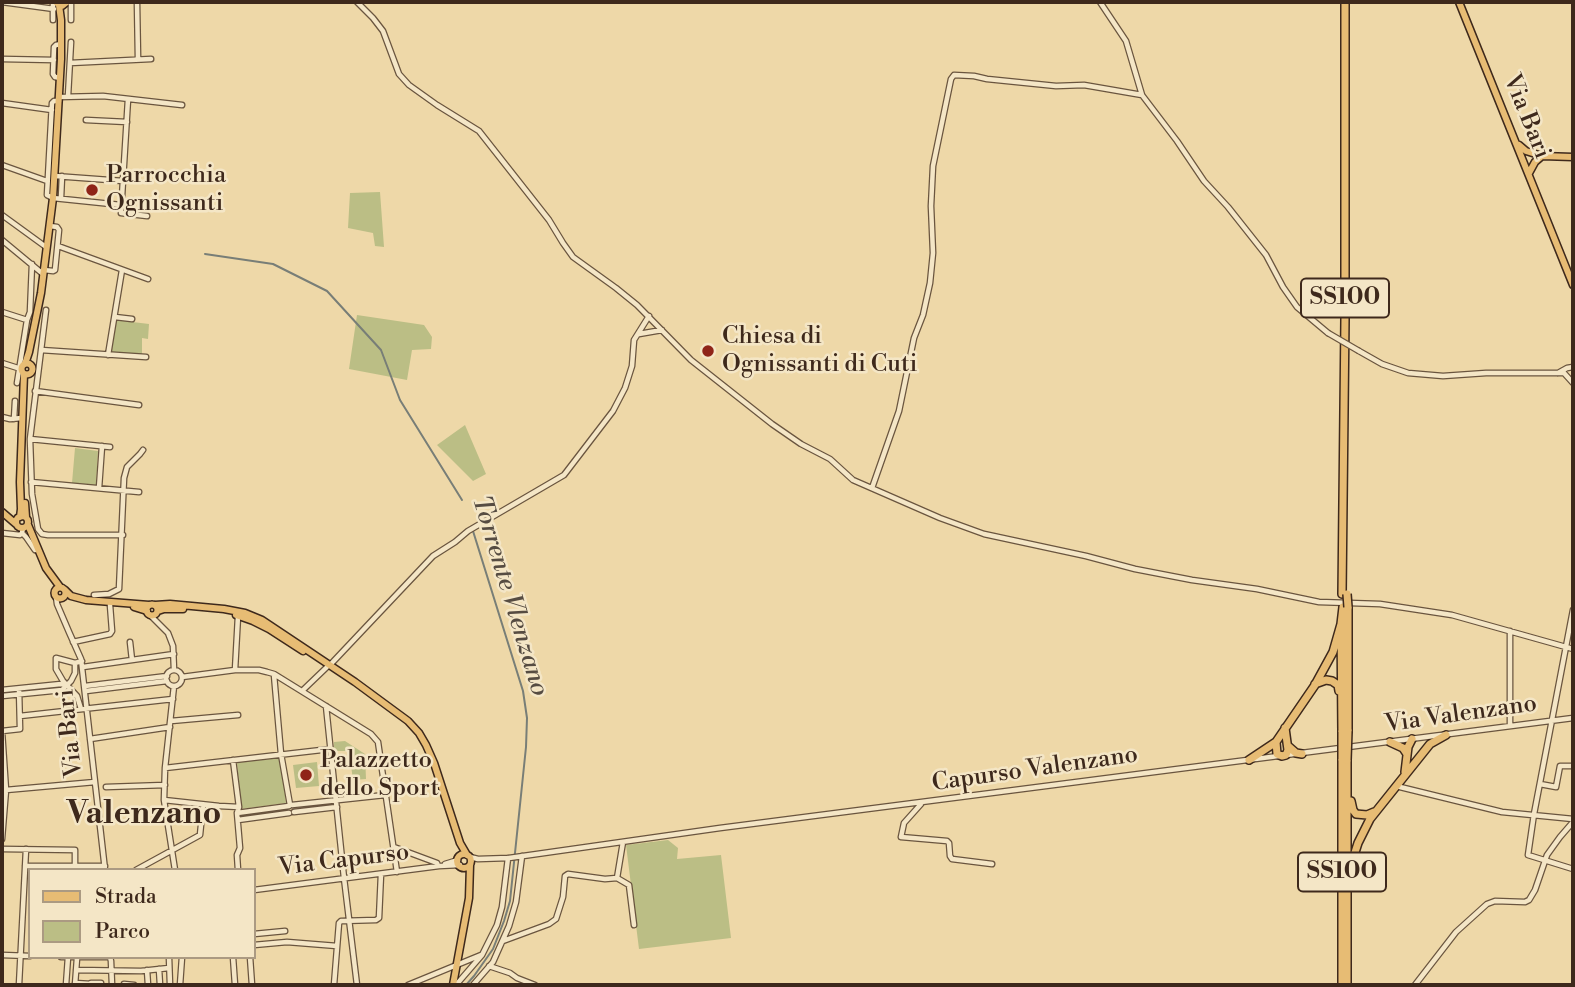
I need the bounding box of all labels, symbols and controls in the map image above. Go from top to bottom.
street label: Via Bari [1496,71,1556,163]
place label: Parrocchia Ognissanti [106,162,226,218]
marker: Parrocchia Ognissanti [84,182,100,198]
road number: SS100 [1301,278,1389,318]
place label: Chiesa di Ognissanti di Cuti [722,323,917,379]
marker: Chiesa di Ognissanti di Cuti [700,343,716,359]
water label: Torrente Vlenzano [464,492,554,700]
street label: Via Bari [52,687,90,779]
street label: Via Valenzano [1383,690,1539,740]
street label: Capurso Valenzano [930,741,1140,799]
place label: Palazzetto dello Sport [320,747,439,803]
marker: Palazzetto dello Sport [298,767,314,783]
district label: Valenzano [67,796,221,834]
street label: Via Capurso [277,839,411,883]
road number: SS100 [1298,852,1386,892]
legend [28,868,256,959]
text: Strada [95,884,157,910]
text: Parco [95,919,150,945]

